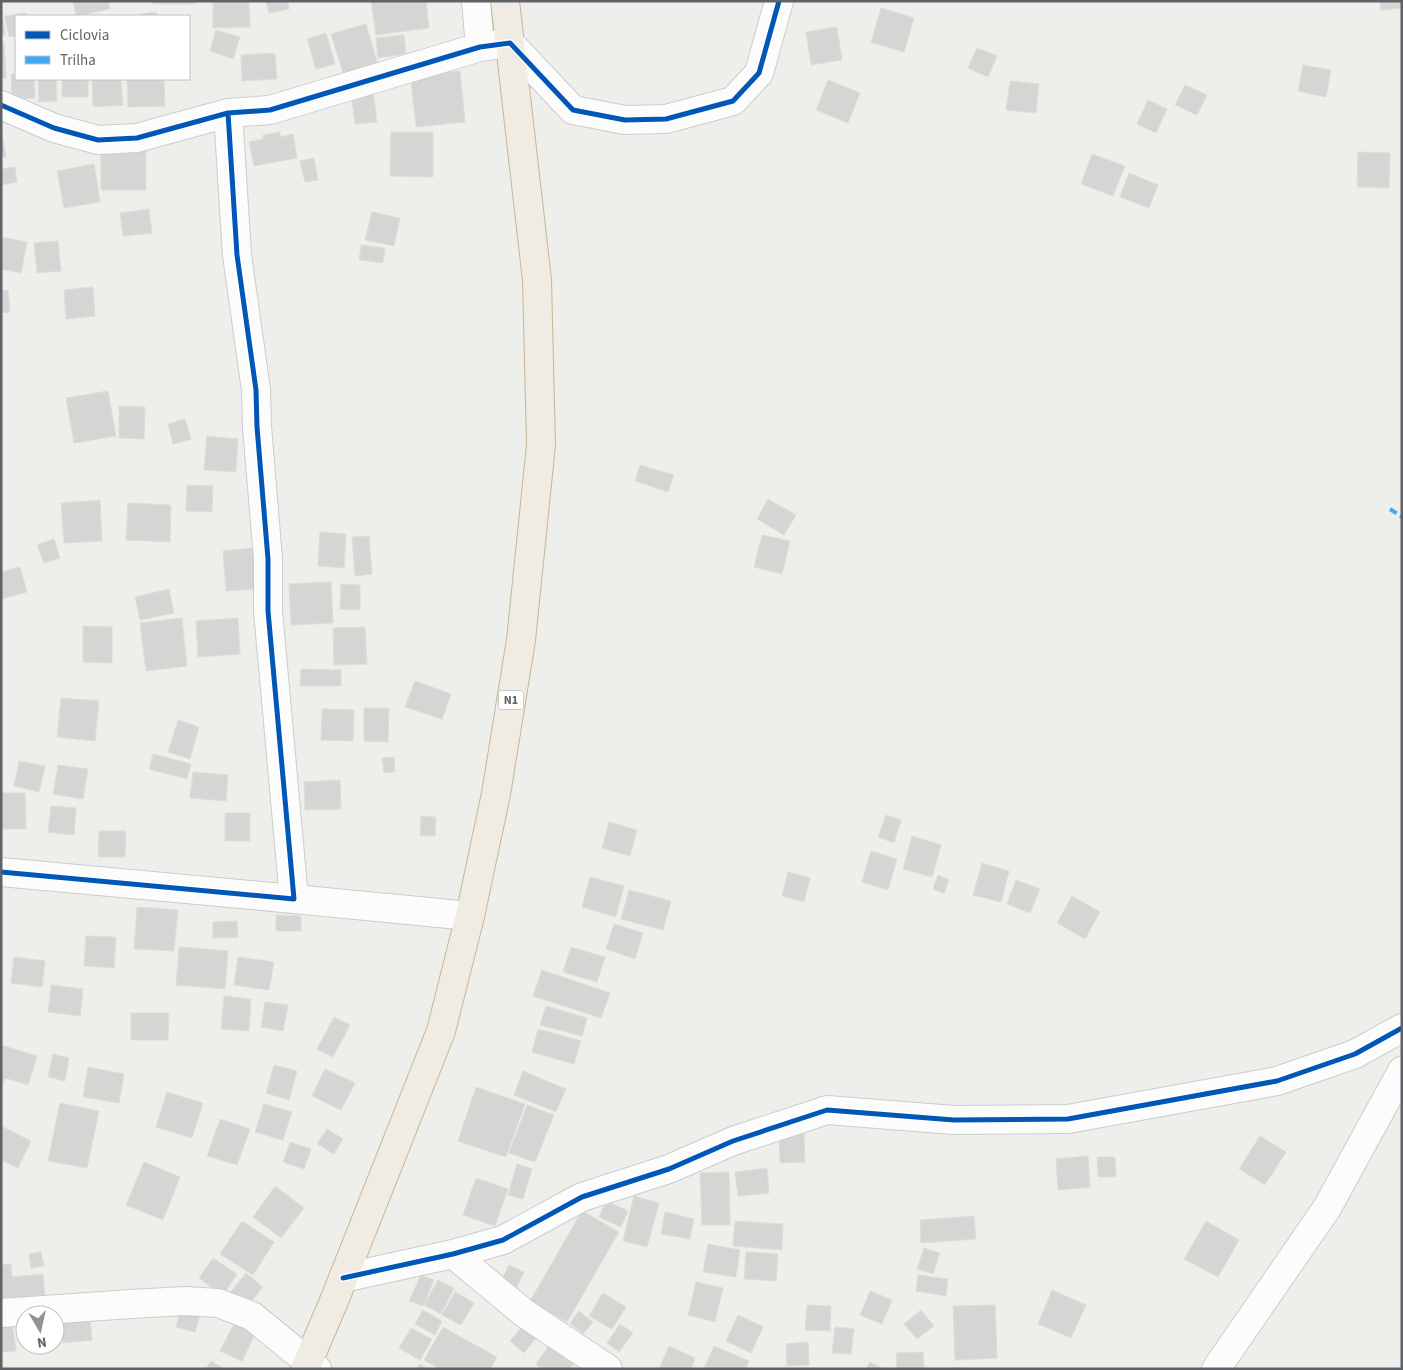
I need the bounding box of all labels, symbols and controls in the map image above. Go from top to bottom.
legend [15,15,190,80]
text: Ciclovia [60,25,109,46]
text: Trilha [60,50,96,71]
road number: N1 [498,690,524,710]
north arrow [15,1305,65,1355]
text: N [36,1331,48,1352]

